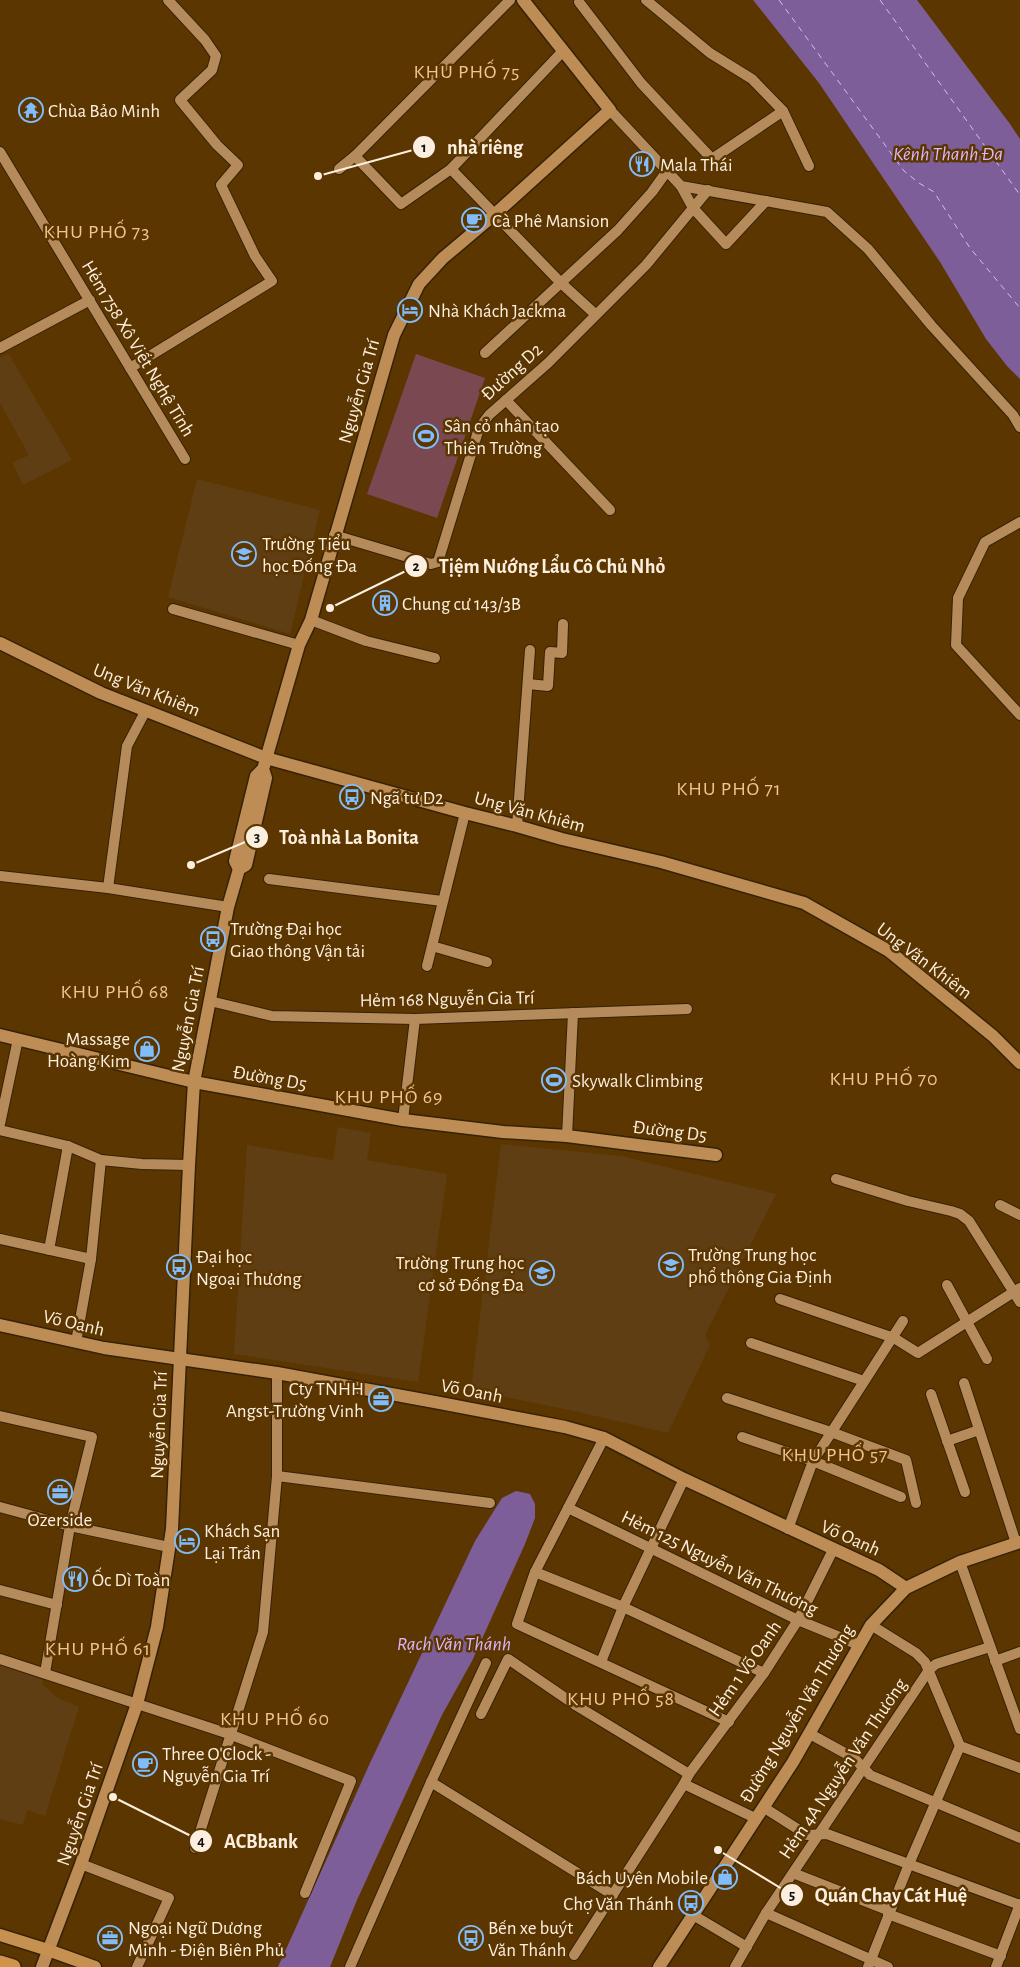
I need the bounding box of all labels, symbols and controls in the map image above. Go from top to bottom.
district label: KHU PHỐ 75 [414,59,520,82]
temple icon: Chùa Bảo Minh [18,97,44,123]
place label: Chùa Bảo Minh [48,102,160,121]
callout: nhà riêng [412,129,533,164]
text: nhà riêng [447,138,524,158]
text: 1 [421,140,427,155]
water label: Kênh Thanh Đa [893,144,1003,164]
restaurant icon: Mala Thái [629,151,655,177]
place label: Mala Thái [660,156,733,175]
cafe icon: Cà Phê Mansion [461,207,487,233]
place label: Cà Phê Mansion [492,212,609,231]
district label: KHU PHỐ 73 [44,219,150,242]
street label: Hẻm 758 Xô Viết Nghệ Tĩnh [78,258,198,440]
hotel icon: Nhà Khách Jackma [397,297,423,323]
place label: Nhà Khách Jackma [428,302,567,321]
street label: Nguyễn Gia Trí [335,336,383,446]
street label: Đường D2 [478,340,547,404]
place label: Sân cỏ nhân tạo Thiên Trường [444,417,559,458]
sports icon: Sân cỏ nhân tạo Thiên Trường [413,423,439,449]
place label: Trường Tiểu học Đống Đa [262,534,357,576]
school or university icon: Trường Tiểu học Đống Đa [231,541,257,567]
callout: Tịệm Nướng Lẩu Cô Chủ Nhỏ [404,549,675,584]
text: Tịệm Nướng Lẩu Cô Chủ Nhỏ [439,553,665,577]
text: 2 [412,559,420,574]
building icon: Chung cư 143/3B [372,590,398,616]
place label: Chung cư 143/3B [402,595,521,614]
street label: Ung Văn Khiêm [90,660,203,721]
district label: KHU PHỐ 71 [676,776,782,799]
bus stop icon: Ngã tư D2 [339,784,365,810]
place label: Ngã tư D2 [370,789,444,808]
street label: Ung Văn Khiêm [472,789,587,836]
callout: Toà nhà La Bonita [244,819,429,854]
text: Toà nhà La Bonita [279,828,419,848]
text: 3 [254,830,260,845]
street label: Ung Văn Khiêm [873,919,975,1003]
place label: Trường Đại học Giao thông Vận tải [230,920,365,961]
bus stop icon: Trường Đại học Giao thông Vận tải [200,926,226,952]
street label: Nguyễn Gia Trí [168,964,208,1074]
district label: KHU PHỐ 68 [60,979,170,1002]
street label: Hẻm 168 Nguyễn Gia Trí [359,987,535,1011]
place label: Massage Hoàng Kim [47,1030,130,1071]
shop icon: Massage Hoàng Kim [134,1036,160,1062]
street label: Đường D5 [231,1063,308,1094]
district label: KHU PHỐ 70 [829,1066,939,1089]
sports icon: Skywalk Climbing [541,1067,567,1093]
place label: Skywalk Climbing [572,1072,704,1091]
district label: KHU PHỐ 69 [335,1084,443,1107]
street label: Đường D5 [632,1118,708,1145]
place label: Trường Trung học phổ thông Gia Định [688,1246,832,1287]
place label: Đại học Ngoại Thương [196,1248,302,1289]
school or university icon: Trường Trung học phổ thông Gia Định [658,1252,684,1278]
bus stop icon: Đại học Ngoại Thương [166,1254,192,1280]
place label: Trường Trung học cơ sở Đống Đa [396,1254,524,1295]
school or university icon: Trường Trung học cơ sở Đống Đa [529,1260,555,1286]
street label: Võ Oanh [41,1307,106,1340]
street label: Nguyễn Gia Trí [147,1371,171,1479]
street label: Võ Oanh [439,1376,504,1407]
place label: Cty TNHH Angst-Trường Vinh [226,1380,364,1421]
office icon: Cty TNHH Angst-Trường Vinh [368,1386,394,1412]
district label: KHU PHỐ 57 [782,1442,888,1465]
office icon: Ozerside [47,1479,73,1505]
street label: Hẻm 125 Nguyễn Văn Thương [618,1507,822,1620]
place label: Ozerside [28,1511,92,1530]
street label: Võ Oanh [818,1517,883,1560]
place label: Khách Sạn Lại Trần [204,1522,280,1563]
hotel icon: Khách Sạn Lại Trần [174,1528,200,1554]
restaurant icon: Ốc Dì Toàn [62,1566,88,1592]
place label: Ốc Dì Toàn [92,1567,170,1590]
street label: Hẻm 1 Võ Oanh [705,1618,785,1720]
street label: Đường Nguyễn Văn Thương [736,1620,858,1806]
water label: Rạch Văn Thánh [397,1634,511,1654]
district label: KHU PHỐ 61 [45,1636,151,1659]
street label: Hẻm 4A Nguyễn Văn Thương [775,1674,911,1862]
district label: KHU PHỐ 58 [567,1686,675,1709]
district label: KHU PHỐ 60 [220,1706,330,1729]
place label: Three O'Clock - Nguyễn Gia Trí [162,1745,271,1786]
cafe icon: Three O'Clock - Nguyễn Gia Trí [132,1751,158,1777]
street label: Nguyễn Gia Trí [53,1760,107,1868]
callout: ACBbank [189,1823,308,1858]
text: ACBbank [224,1832,298,1852]
text: 4 [197,1834,205,1849]
shop icon: Bách Uyên Mobile [712,1864,738,1890]
place label: Bách Uyên Mobile [576,1869,708,1888]
callout: Quán Chay Cát Huệ [779,1878,977,1913]
text: Quán Chay Cát Huệ [815,1886,967,1907]
text: 5 [789,1888,795,1903]
bus stop icon: Chợ Văn Thánh [678,1890,704,1916]
place label: Chợ Văn Thánh [563,1895,674,1914]
place label: Ngoại Ngữ Dương Minh - Điện Biên Phủ [128,1919,285,1960]
place label: Bến xe buýt Văn Thánh [488,1919,573,1960]
office icon: Ngoại Ngữ Dương Minh - Điện Biên Phủ [97,1925,123,1951]
bus stop icon: Bến xe buýt Văn Thánh [458,1925,484,1951]

